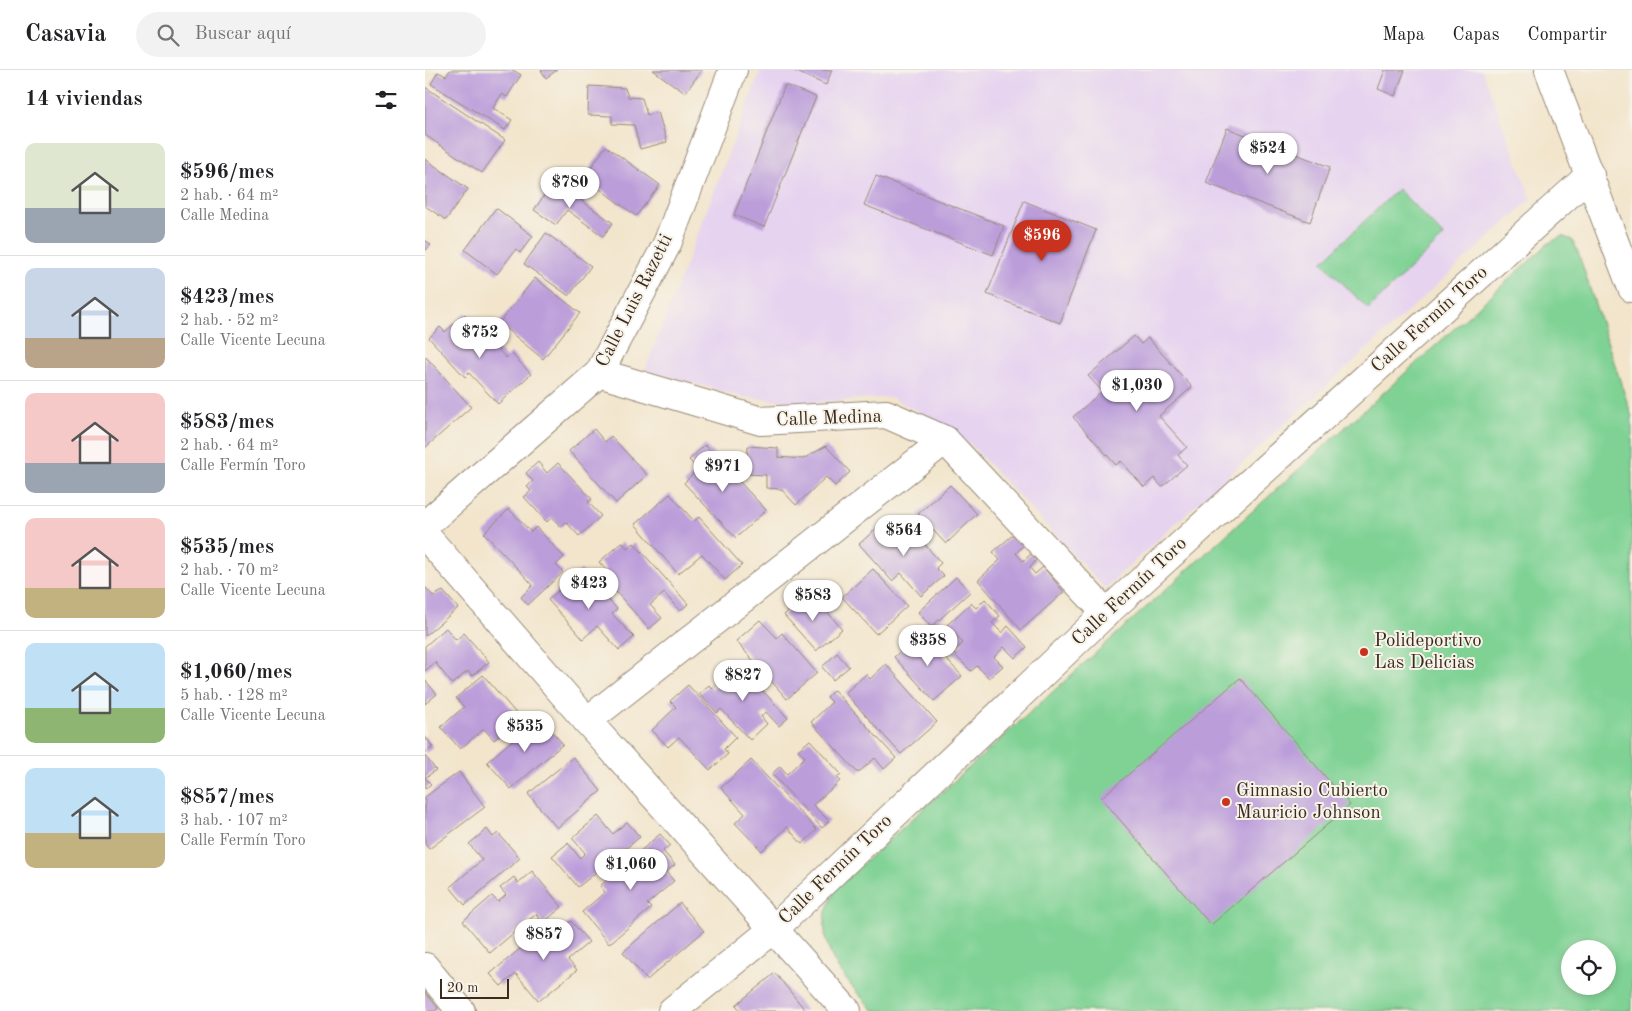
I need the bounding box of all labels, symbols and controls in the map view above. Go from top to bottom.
search box [136,12,486,57]
icon: search [154,21,182,49]
text: Casavia [25,23,106,47]
text: Buscar aquí [194,25,291,44]
text: Mapa [1382,26,1425,44]
text: Capas [1453,26,1500,44]
text: Compartir [1528,26,1607,44]
icon: filters [372,86,400,114]
text: 14 viviendas [25,89,143,110]
pin: $524 [1238,132,1298,175]
text: $524 [1249,141,1287,157]
text: $596/mes [180,162,274,183]
icon: home [65,163,125,223]
pin: $780 [540,166,600,209]
text: $780 [551,175,589,191]
text: 2 hab. · 64 m² [180,188,278,204]
text: Calle Medina [180,208,269,224]
pin: $596 [1012,220,1072,262]
text: $596 [1023,228,1061,244]
street label: Calle Luis Razetti [593,231,677,371]
street label: Calle Fermín Toro [1368,263,1492,377]
text: $423/mes [180,287,274,308]
icon: home [65,288,125,348]
text: 2 hab. · 52 m² [180,313,278,329]
pin: $752 [450,316,510,359]
text: $752 [461,325,499,341]
text: Calle Vicente Lecuna [180,333,326,349]
pin: $1,030 [1096,370,1178,412]
text: $1,030 [1112,378,1162,394]
street label: Calle Medina [776,408,883,430]
text: $583/mes [180,412,274,433]
icon: home [65,413,125,473]
text: 2 hab. · 64 m² [180,438,278,454]
pin: $971 [693,450,753,493]
text: Calle Fermín Toro [180,458,306,474]
text: $971 [704,459,742,475]
pin: $564 [874,514,934,557]
text: $564 [885,523,923,539]
street label: Calle Fermín Toro [1069,534,1191,650]
text: $535/mes [180,537,274,558]
icon: home [65,538,125,598]
text: 2 hab. · 70 m² [180,563,278,579]
pin: $423 [559,568,619,610]
text: $423 [570,576,608,592]
pin: $583 [783,580,843,622]
text: Calle Vicente Lecuna [180,583,326,599]
text: $583 [794,588,832,604]
pin: $358 [898,624,958,667]
place label: Polideportivo Las Delicias [1374,632,1482,673]
text: $358 [909,633,947,649]
marker: Polideportivo Las Delicias [1358,646,1370,658]
pin: $827 [713,660,773,702]
text: $1,060/mes [180,662,292,683]
icon: home [65,663,125,723]
text: $827 [724,668,762,684]
text: 5 hab. · 128 m² [180,688,288,704]
text: Calle Vicente Lecuna [180,708,326,724]
pin: $535 [495,710,555,753]
text: $535 [506,719,544,735]
place label: Gimnasio Cubierto Mauricio Johnson [1236,782,1388,823]
text: $857/mes [180,787,274,808]
icon: home [65,788,125,848]
marker: Gimnasio Cubierto Mauricio Johnson [1220,796,1232,808]
street label: Calle Fermín Toro [776,811,896,929]
text: 3 hab. · 107 m² [180,813,288,829]
text: Calle Fermín Toro [180,833,306,849]
pin: $1,060 [590,848,672,891]
text: $1,060 [606,857,656,873]
pin: $857 [514,918,574,961]
text: $857 [525,927,563,943]
map controls [1561,940,1616,995]
button: locate [1561,940,1616,995]
scale bar [440,976,509,999]
text: 20 m [447,981,478,995]

